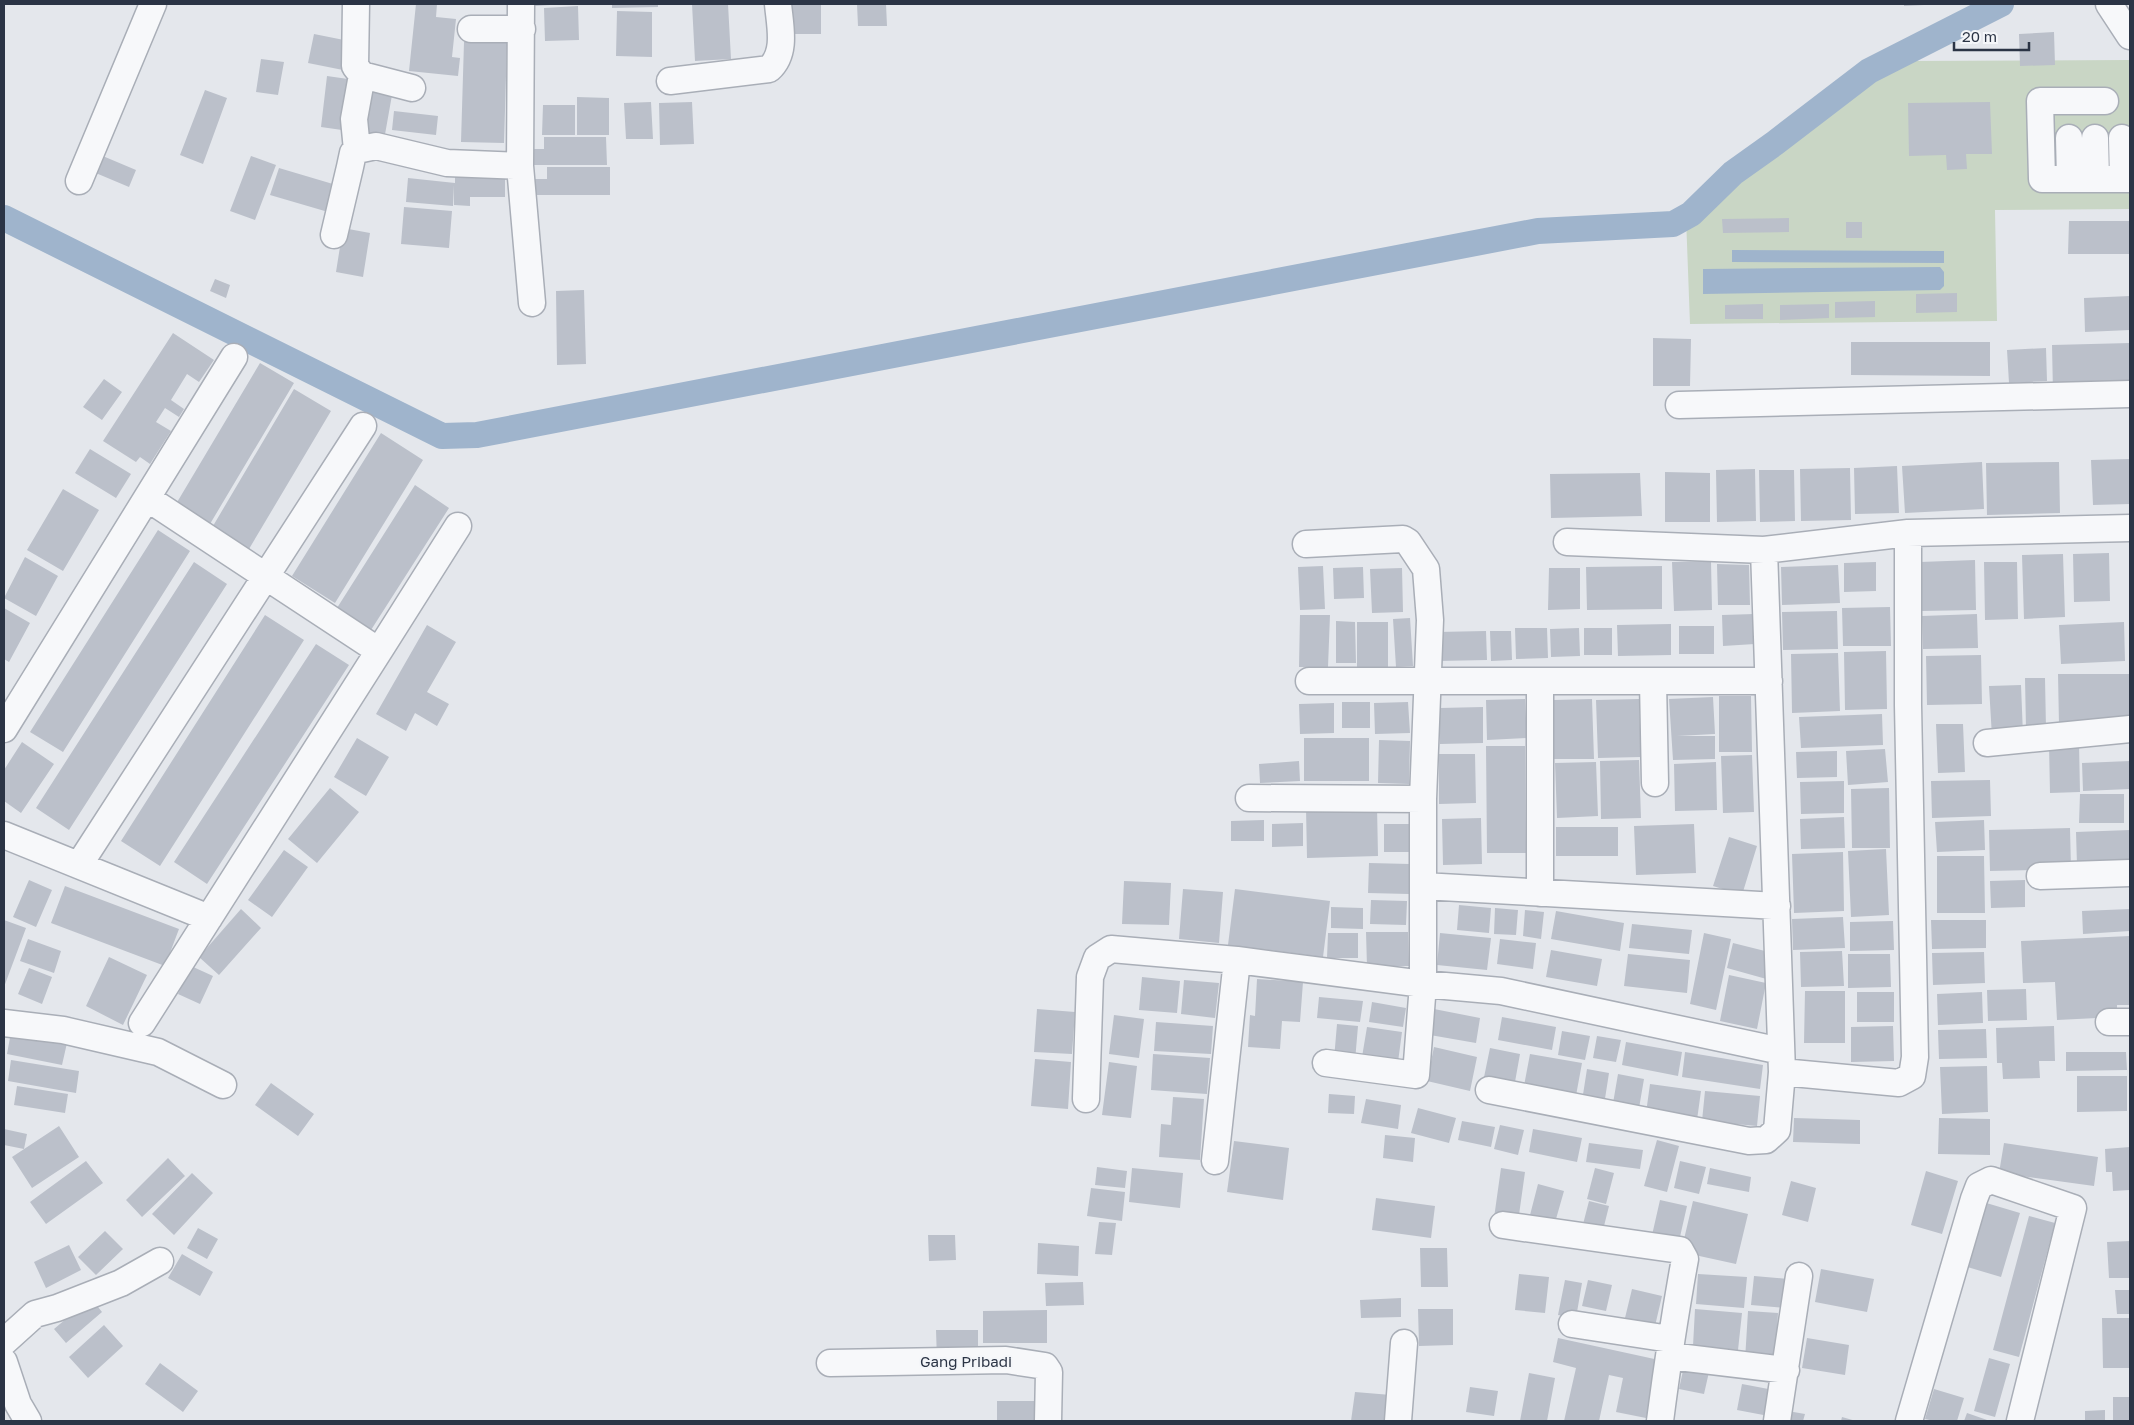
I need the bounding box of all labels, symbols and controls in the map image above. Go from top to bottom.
scale bar [1954,20,2029,52]
text: 20 m [1962,27,1997,45]
street label: Gang Pribadi [920,1352,1012,1370]

